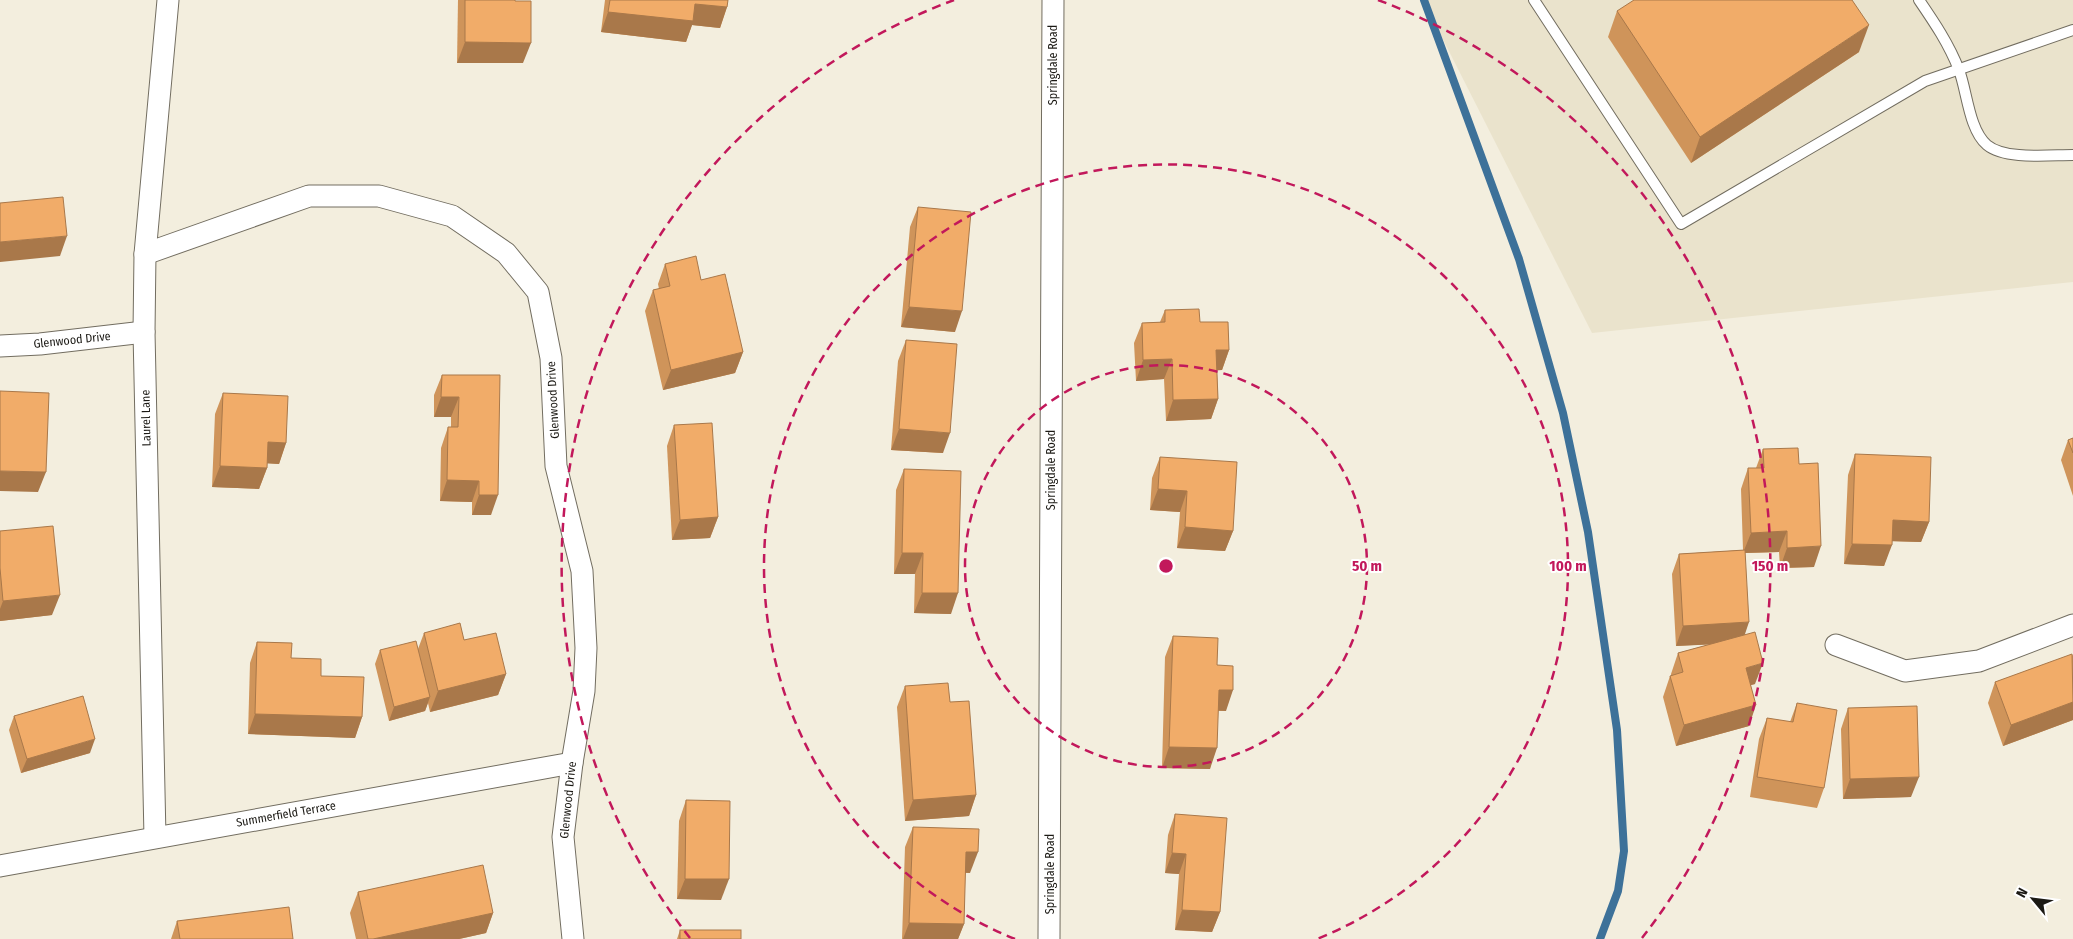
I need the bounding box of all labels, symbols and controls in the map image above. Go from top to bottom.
street label: Springdale Road [1046,25,1060,105]
street label: Glenwood Drive [33,329,111,351]
street label: Glenwood Drive [544,361,562,439]
street label: Laurel Lane [139,390,153,446]
street label: Springdale Road [1044,430,1058,510]
centre of rings [1157,557,1175,575]
text: 50 m [1352,557,1382,575]
text: 100 m [1549,557,1587,575]
text: 150 m [1752,557,1788,575]
street label: Glenwood Drive [557,761,579,839]
street label: Summerfield Terrace [235,798,337,830]
street label: Springdale Road [1043,834,1057,914]
north arrow [2008,874,2058,924]
text: N [2013,885,2032,901]

